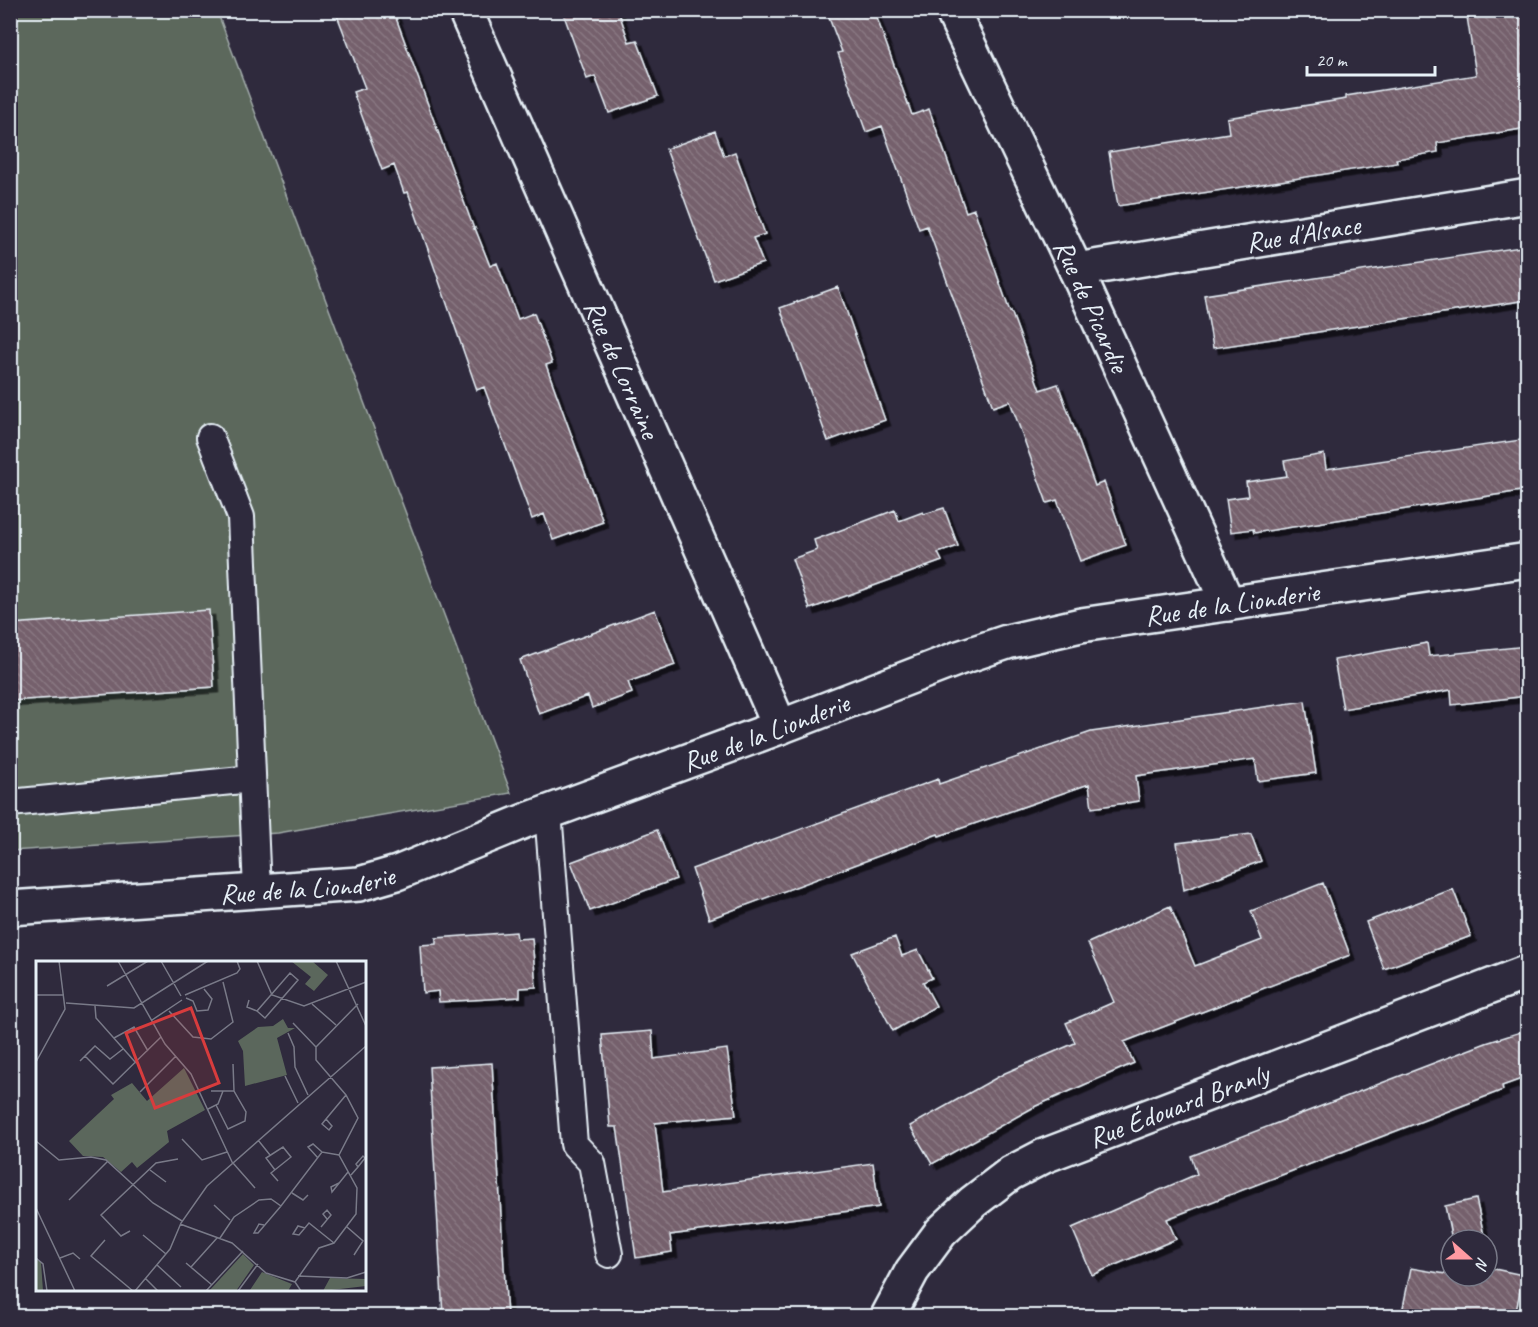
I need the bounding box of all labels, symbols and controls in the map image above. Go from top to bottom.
scale bar [1307,39,1434,77]
text: 20 m [1316,49,1349,71]
street label: Rue d'Alsace [1243,206,1364,259]
street label: Rue de Picardie [1046,233,1138,379]
street label: Rue de Lorraine [577,294,669,445]
street label: Rue de la Lionderie [1142,573,1323,633]
street label: Rue de la Lionderie [677,684,856,779]
street label: Rue de la Lionderie [219,857,400,911]
inset map [36,961,366,1291]
street label: Rue Édouard Branly [1083,1054,1276,1155]
north arrow [1439,1228,1499,1288]
text: N [1470,1255,1493,1274]

